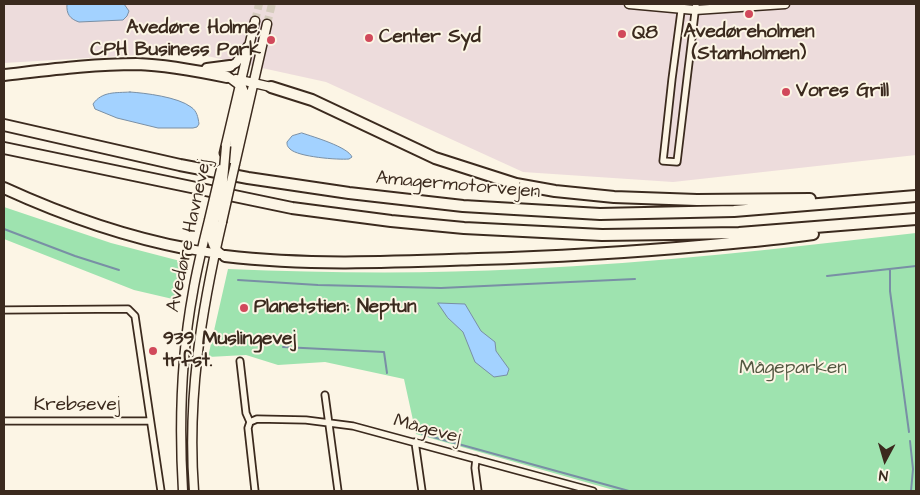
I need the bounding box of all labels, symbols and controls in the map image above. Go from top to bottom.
marker: Avedøreholmen (Stamholmen) [743,8,755,20]
place label: Avedøre Holme, CPH Business Park [90,18,261,62]
place label: Avedøreholmen (Stamholmen) [683,22,815,66]
place label: Q8 [632,23,658,45]
place label: Center Syd [379,27,481,49]
marker: Q8 [616,28,628,40]
marker: Center Syd [363,32,375,44]
marker: Avedøre Holme, CPH Business Park [265,34,277,46]
place label: Vores Grill [796,81,889,103]
marker: Vores Grill [780,86,792,98]
street label: Avedøre Havnevej [163,158,217,314]
street label: Amagermotorvejen [375,167,541,205]
place label: Planetstien: Neptun [254,297,416,319]
marker: Planetstien: Neptun [238,302,250,314]
place label: 939 Muslingevej trfst. [163,329,296,373]
marker: 939 Muslingevej trfst. [147,345,159,357]
park label: Mågeparken [739,358,847,380]
street label: Krebsevej [34,395,120,417]
street label: Mågevej [391,410,463,450]
north arrow [860,435,910,485]
text: N [878,465,889,485]

